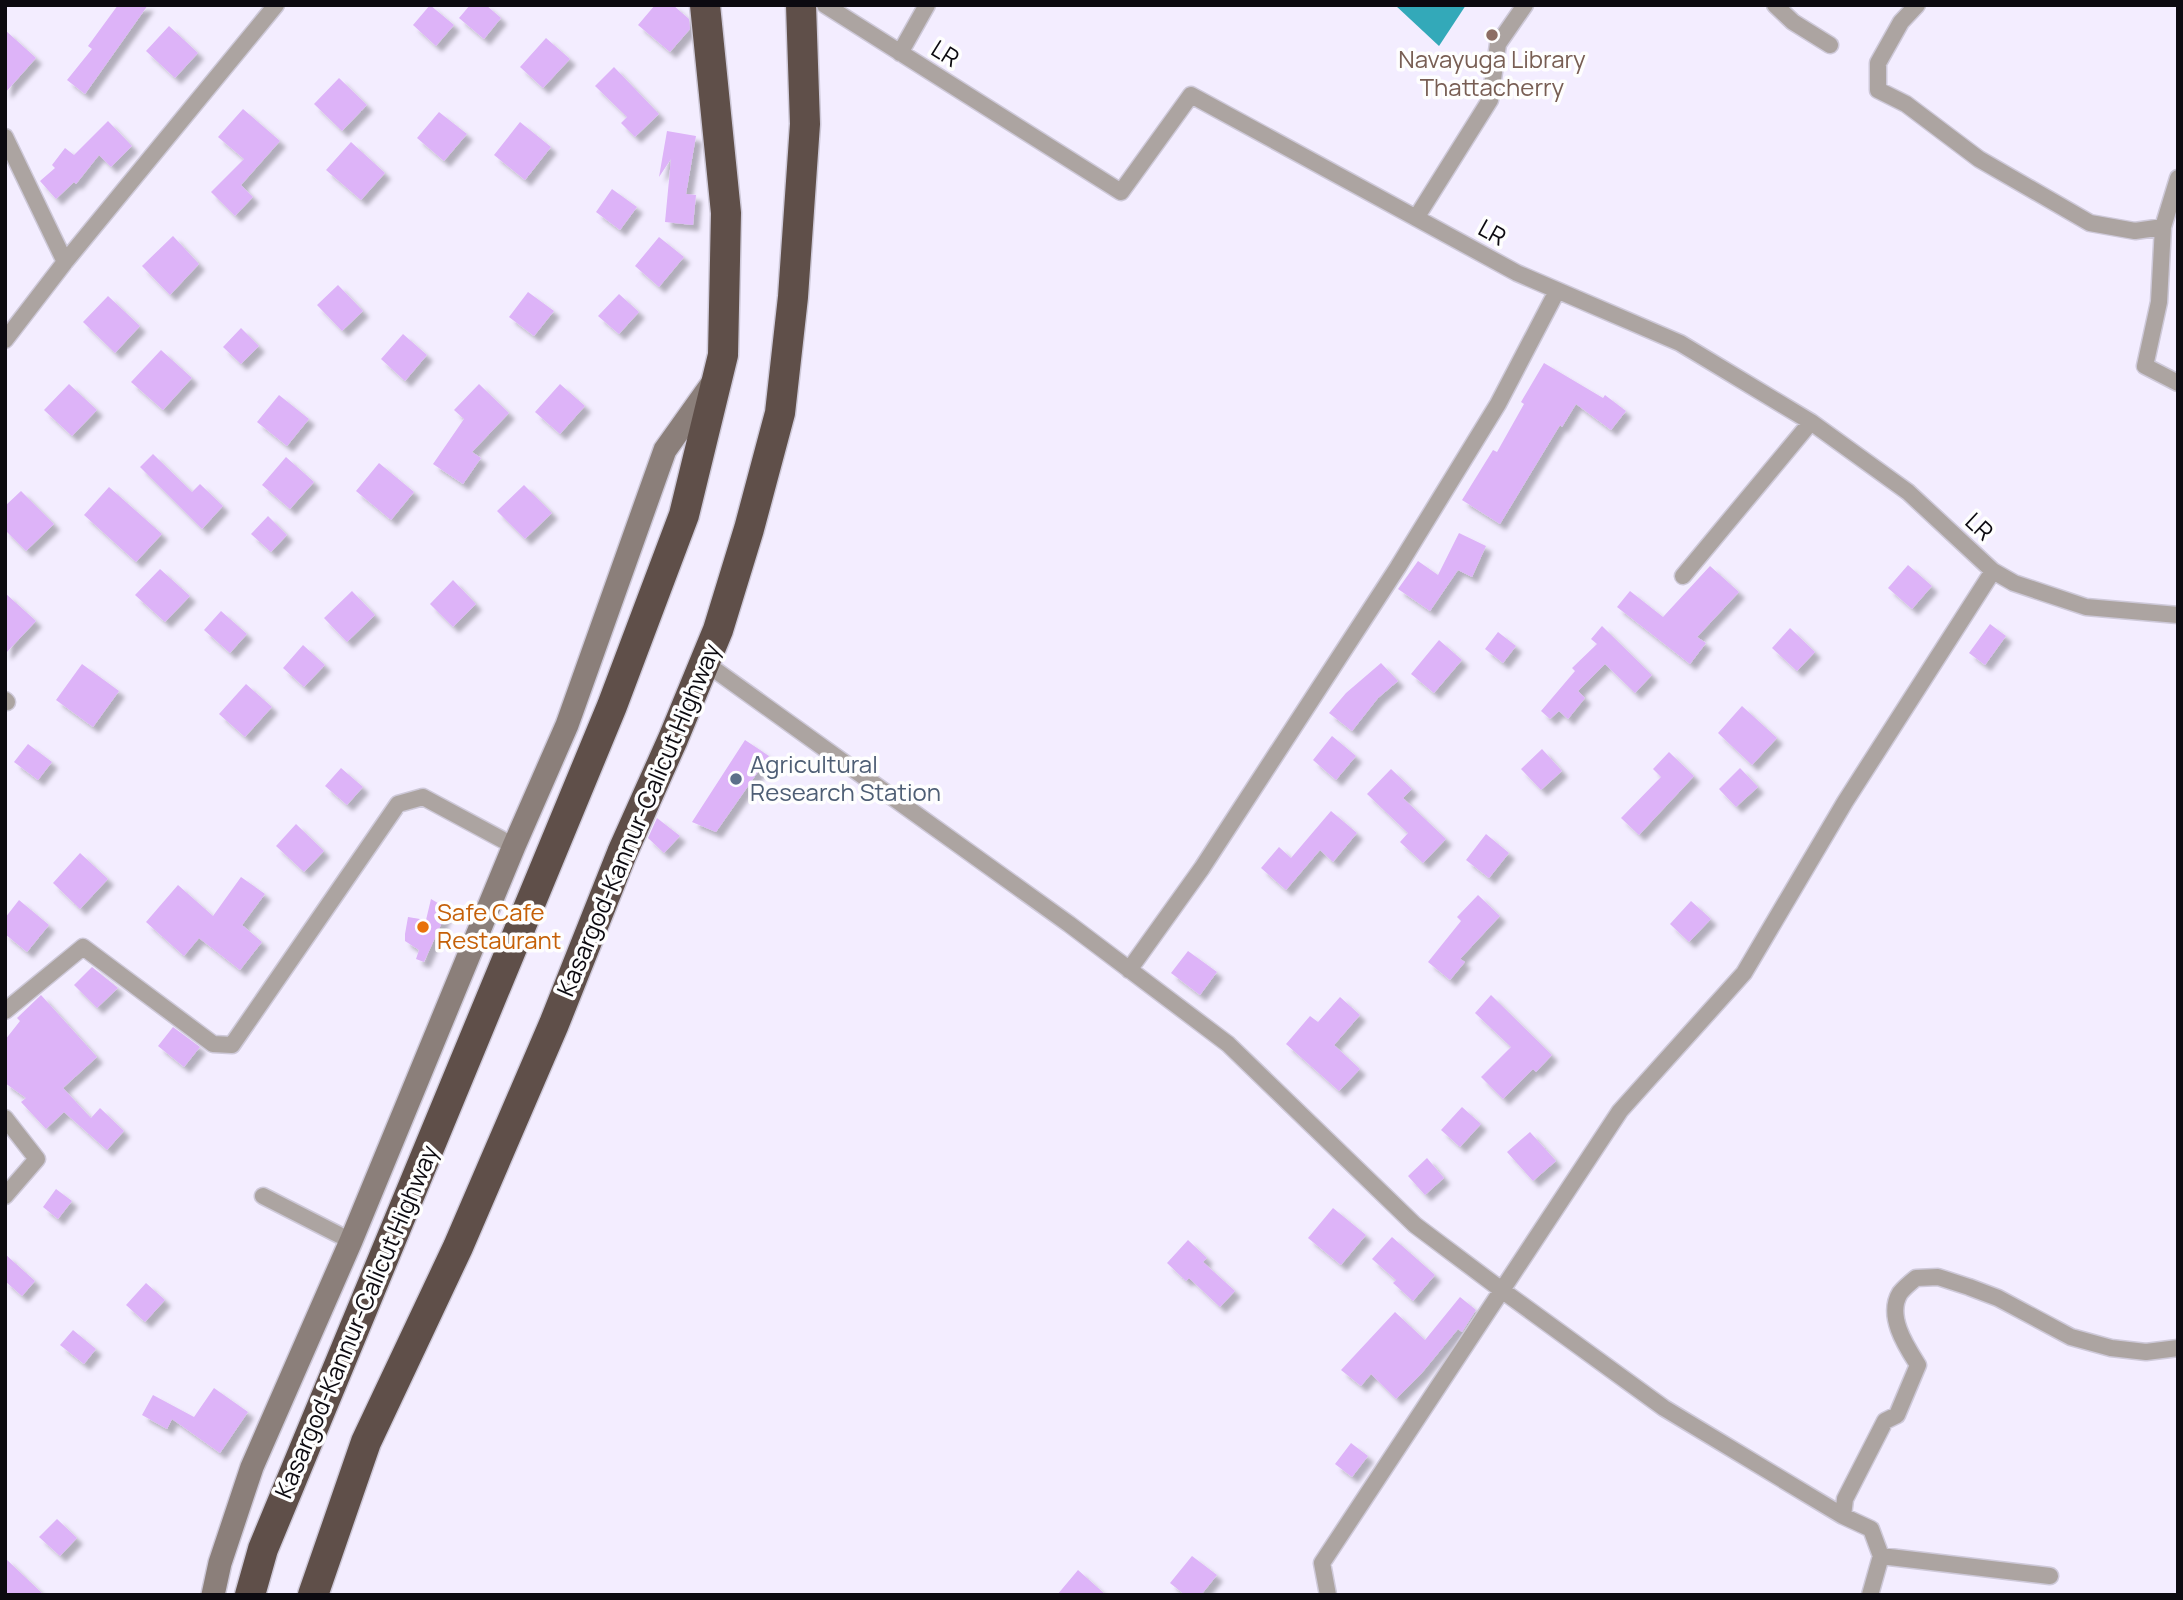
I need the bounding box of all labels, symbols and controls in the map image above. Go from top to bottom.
marker: Navayuga Library Thattacherry [1484,27,1500,43]
street label: LR [925,31,966,74]
place label: Navayuga Library Thattacherry [1398,42,1586,103]
street label: LR [1473,211,1513,253]
street label: LR [1959,504,2001,547]
street label: Kasargod-Kannur-Calicut Highway [548,637,727,1001]
place label: Agricultural Research Station [750,747,941,808]
marker: Agricultural Research Station [728,771,744,787]
place label: Safe Cafe Restaurant [437,895,561,956]
marker: Safe Cafe Restaurant [415,919,431,935]
street label: Kasargod-Kannur-Calicut Highway [266,1139,445,1503]

